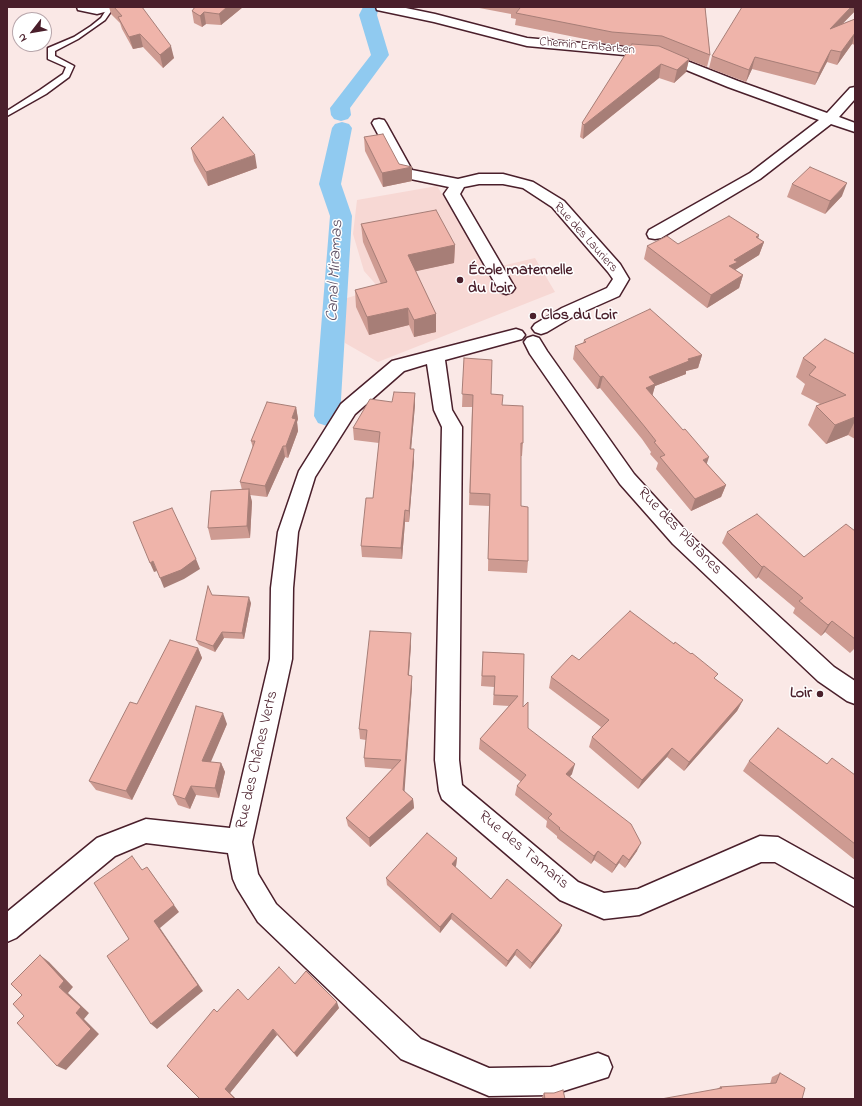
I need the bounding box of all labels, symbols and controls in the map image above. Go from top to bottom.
north arrow [12,12,52,52]
text: N [14,30,31,45]
street label: Chemin Embarben [538,35,636,59]
street label: Rue des Lauriers [550,200,620,276]
water label: Canal Miramas [323,220,349,322]
place label: École maternelle du Loir [468,261,573,299]
marker: École maternelle du Loir [455,275,465,285]
place label: Clos du Loir [541,306,617,326]
marker: Clos du Loir [528,311,538,321]
street label: Rue des Platanes [632,484,726,580]
place label: Loir [790,684,812,704]
street label: Rue des Chênes Verts [233,689,283,831]
marker: Loir [815,689,825,699]
street label: Rue des Tamaris [474,808,572,894]

